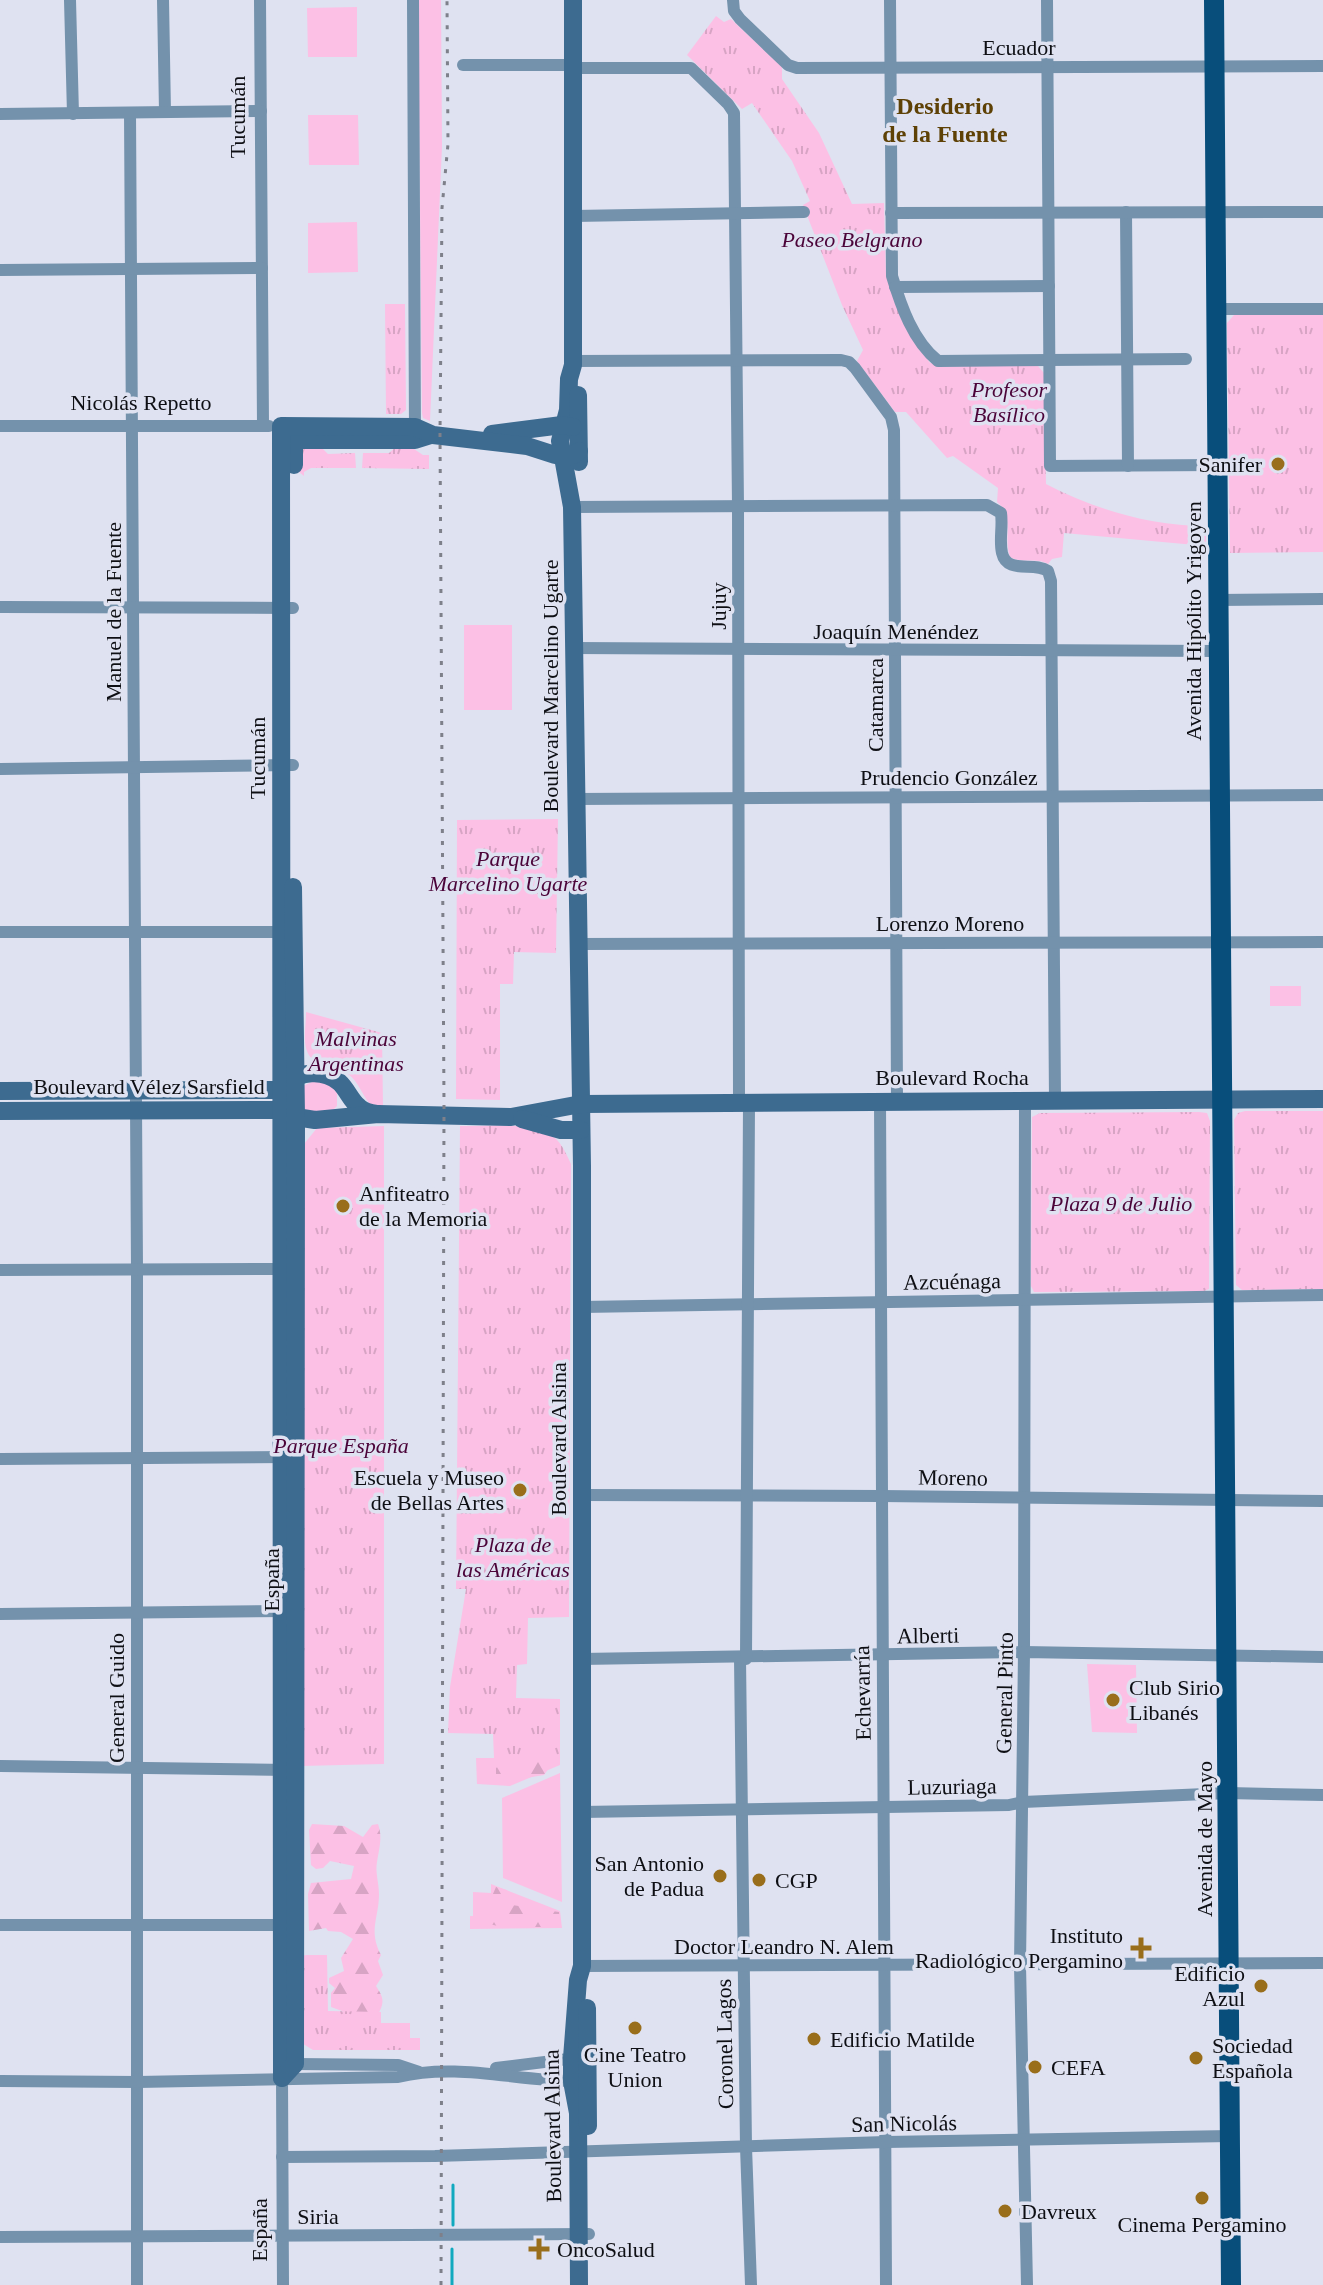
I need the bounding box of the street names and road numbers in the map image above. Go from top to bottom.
street label: Ecuador [982,35,1056,60]
street label: Tucumán [225,76,250,158]
street label: Nicolás Repetto [70,390,212,415]
street label: Avenida Hipólito Yrigoyen [1181,501,1206,741]
street label: Manuel de la Fuente [101,522,126,702]
street label: Boulevard Marcelino Ugarte [538,560,563,812]
street label: Jujuy [706,582,731,630]
street label: Joaquín Menéndez [813,619,979,644]
street label: Catamarca [863,658,888,752]
street label: Tucumán [245,717,270,799]
street label: Prudencio González [860,765,1038,790]
street label: Lorenzo Moreno [876,911,1024,936]
street label: Boulevard Rocha [875,1065,1029,1090]
street label: Boulevard Vélez Sarsfield [33,1074,265,1099]
street label: Azcuénaga [903,1268,1001,1295]
street label: Boulevard Alsina [546,1362,571,1516]
street label: Moreno [918,1464,988,1491]
street label: España [259,1548,284,1612]
street label: Alberti [897,1622,959,1649]
street label: General Pinto [991,1632,1018,1754]
street label: General Guido [104,1633,129,1763]
street label: Echevarría [849,1645,876,1741]
street label: Avenida de Mayo [1192,1761,1217,1917]
street label: Luzuriaga [907,1773,997,1800]
street label: Doctor Leandro N. Alem [674,1934,894,1959]
street label: Coronel Lagos [711,1979,738,2109]
street label: Boulevard Alsina [539,2049,566,2203]
street label: San Nicolás [851,2110,957,2137]
street label: España [247,2198,272,2262]
street label: Siria [297,2204,339,2229]

